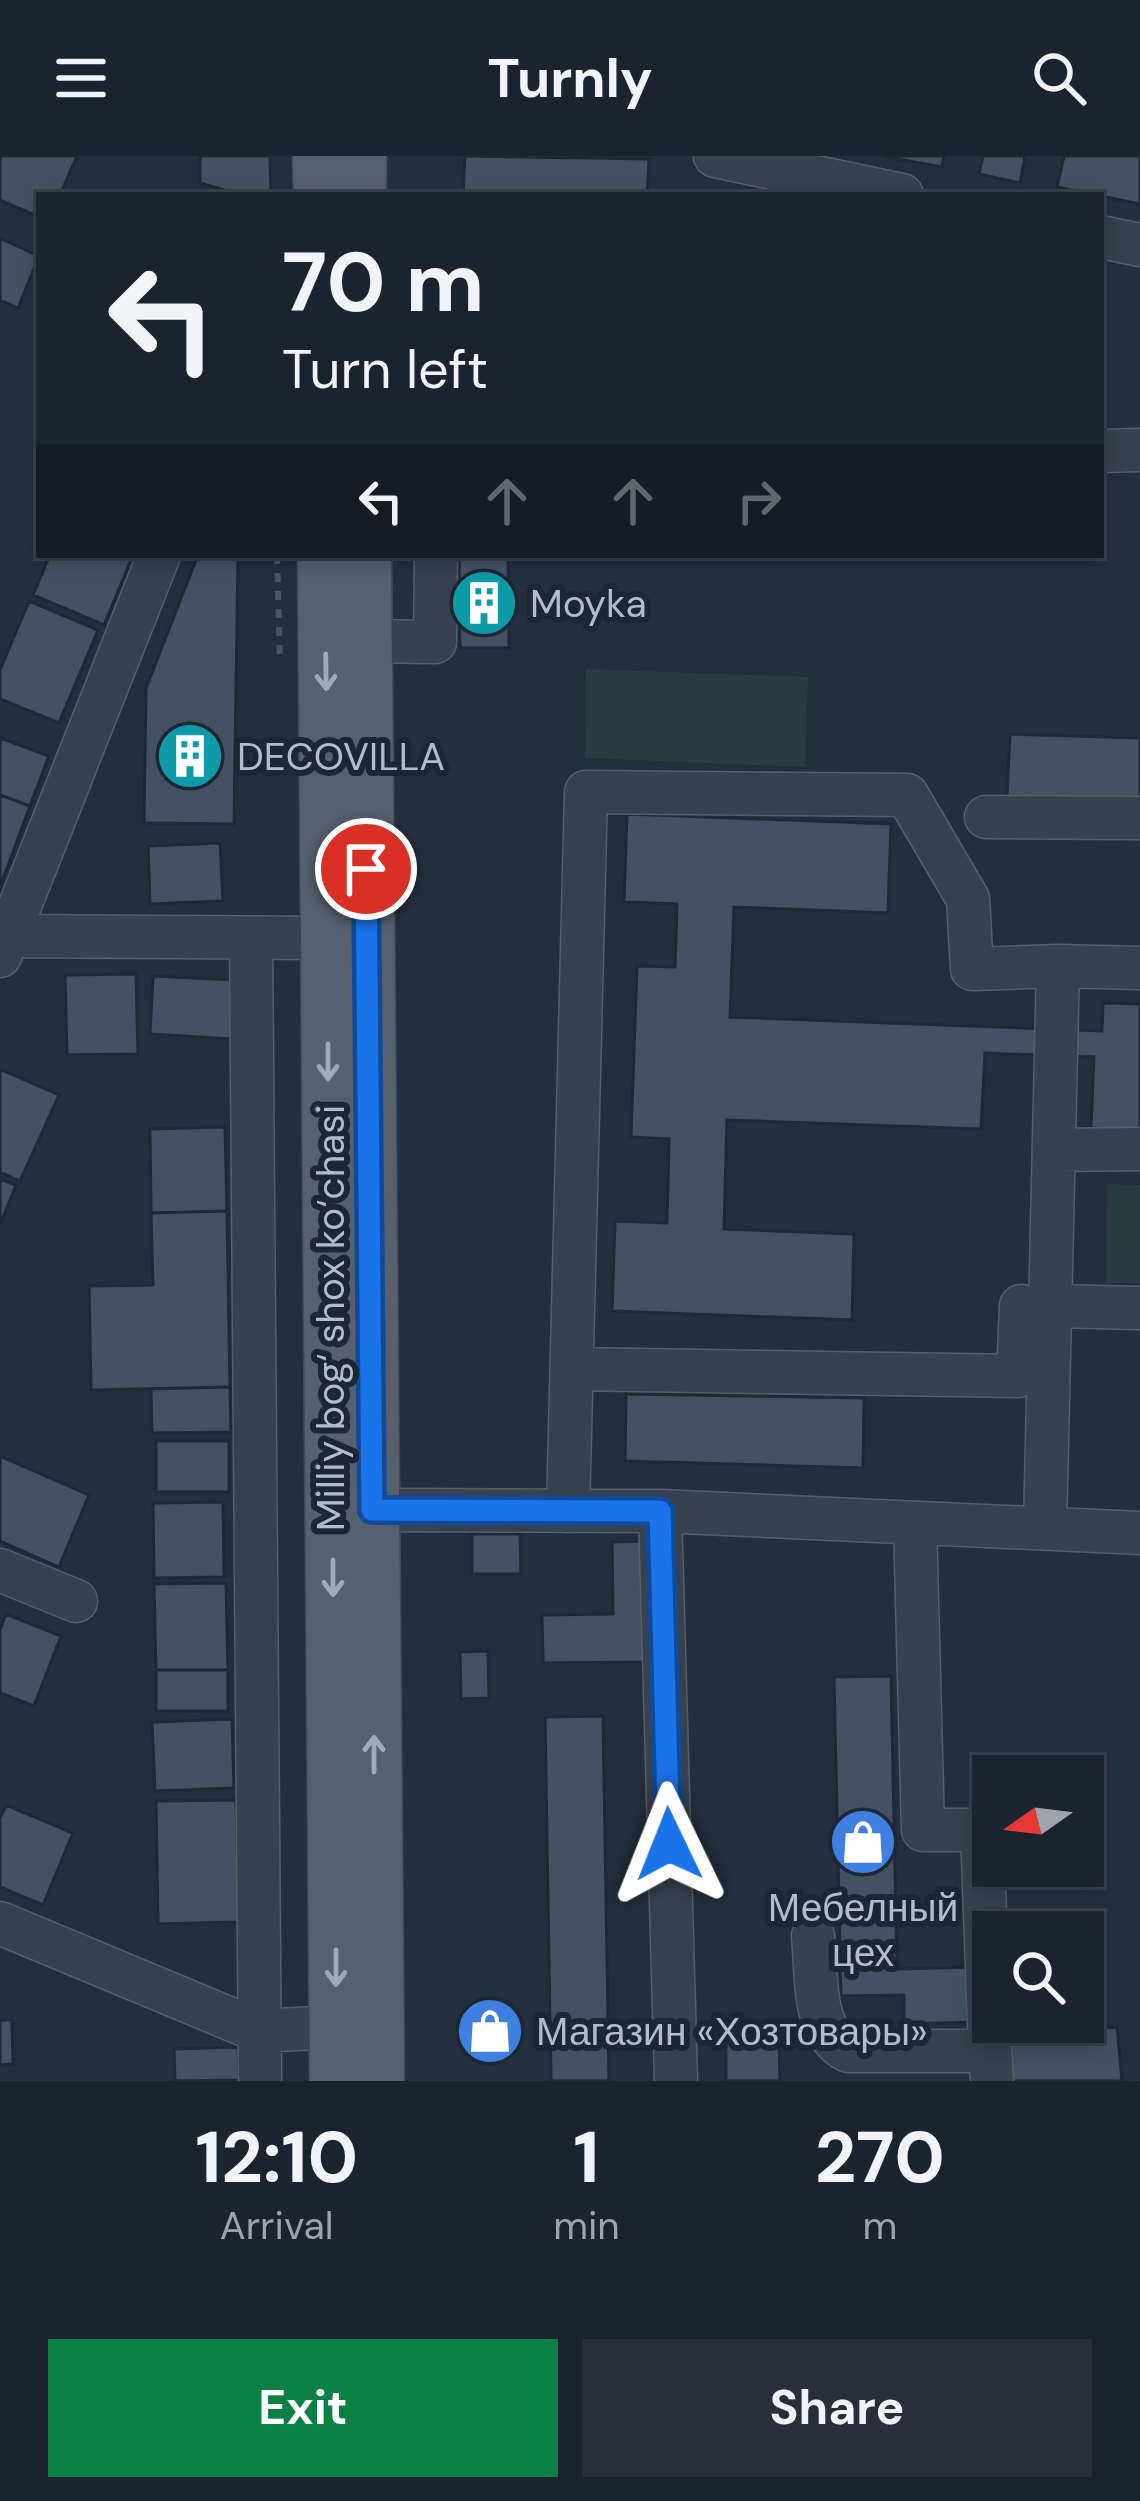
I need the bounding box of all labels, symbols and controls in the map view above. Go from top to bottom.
text: Turnly [487,43,653,114]
icon: menu [48,45,114,111]
icon: search [1026,45,1092,111]
text: 70 m [282,228,485,337]
icon: left [84,240,240,396]
text: Turn left [282,334,488,405]
icon: left [348,468,414,534]
icon: ahead [474,468,540,534]
icon: ahead [600,468,666,534]
icon: right [726,468,792,534]
building icon: Moyka [449,568,519,638]
place label: Moyka [530,578,647,629]
one-way arrow [315,652,337,691]
building icon: DECOVILLA [155,721,225,791]
place label: DECOVILLA [237,731,445,782]
pin [315,818,417,920]
icon: arrive [333,836,399,902]
one-way arrow [317,1042,339,1081]
street label: Milliy bog‘ shox ko‘chasi [305,1105,356,1531]
one-way arrow [321,1558,344,1597]
one-way arrow [363,1735,385,1774]
north arrow [972,1755,1104,1887]
map controls [972,1755,1104,2043]
position arrow [606,1781,732,1907]
shop icon: Мебелный цех [828,1807,898,1877]
place label: Мебелный цех [768,1882,958,1978]
button: search [972,1911,1104,2043]
one-way arrow [325,1948,347,1987]
shop icon: Магазин «Хозтовары» [455,1996,525,2066]
place label: Магазин «Хозтовары» [536,2006,928,2057]
text: 12:10 [195,2111,358,2204]
text: 1 [573,2111,600,2204]
text: 270 [815,2111,945,2204]
text: Arrival [220,2200,333,2251]
text: min [553,2200,620,2251]
text: m [862,2200,897,2251]
button: Exit [48,2339,558,2477]
button: Share [582,2339,1092,2477]

